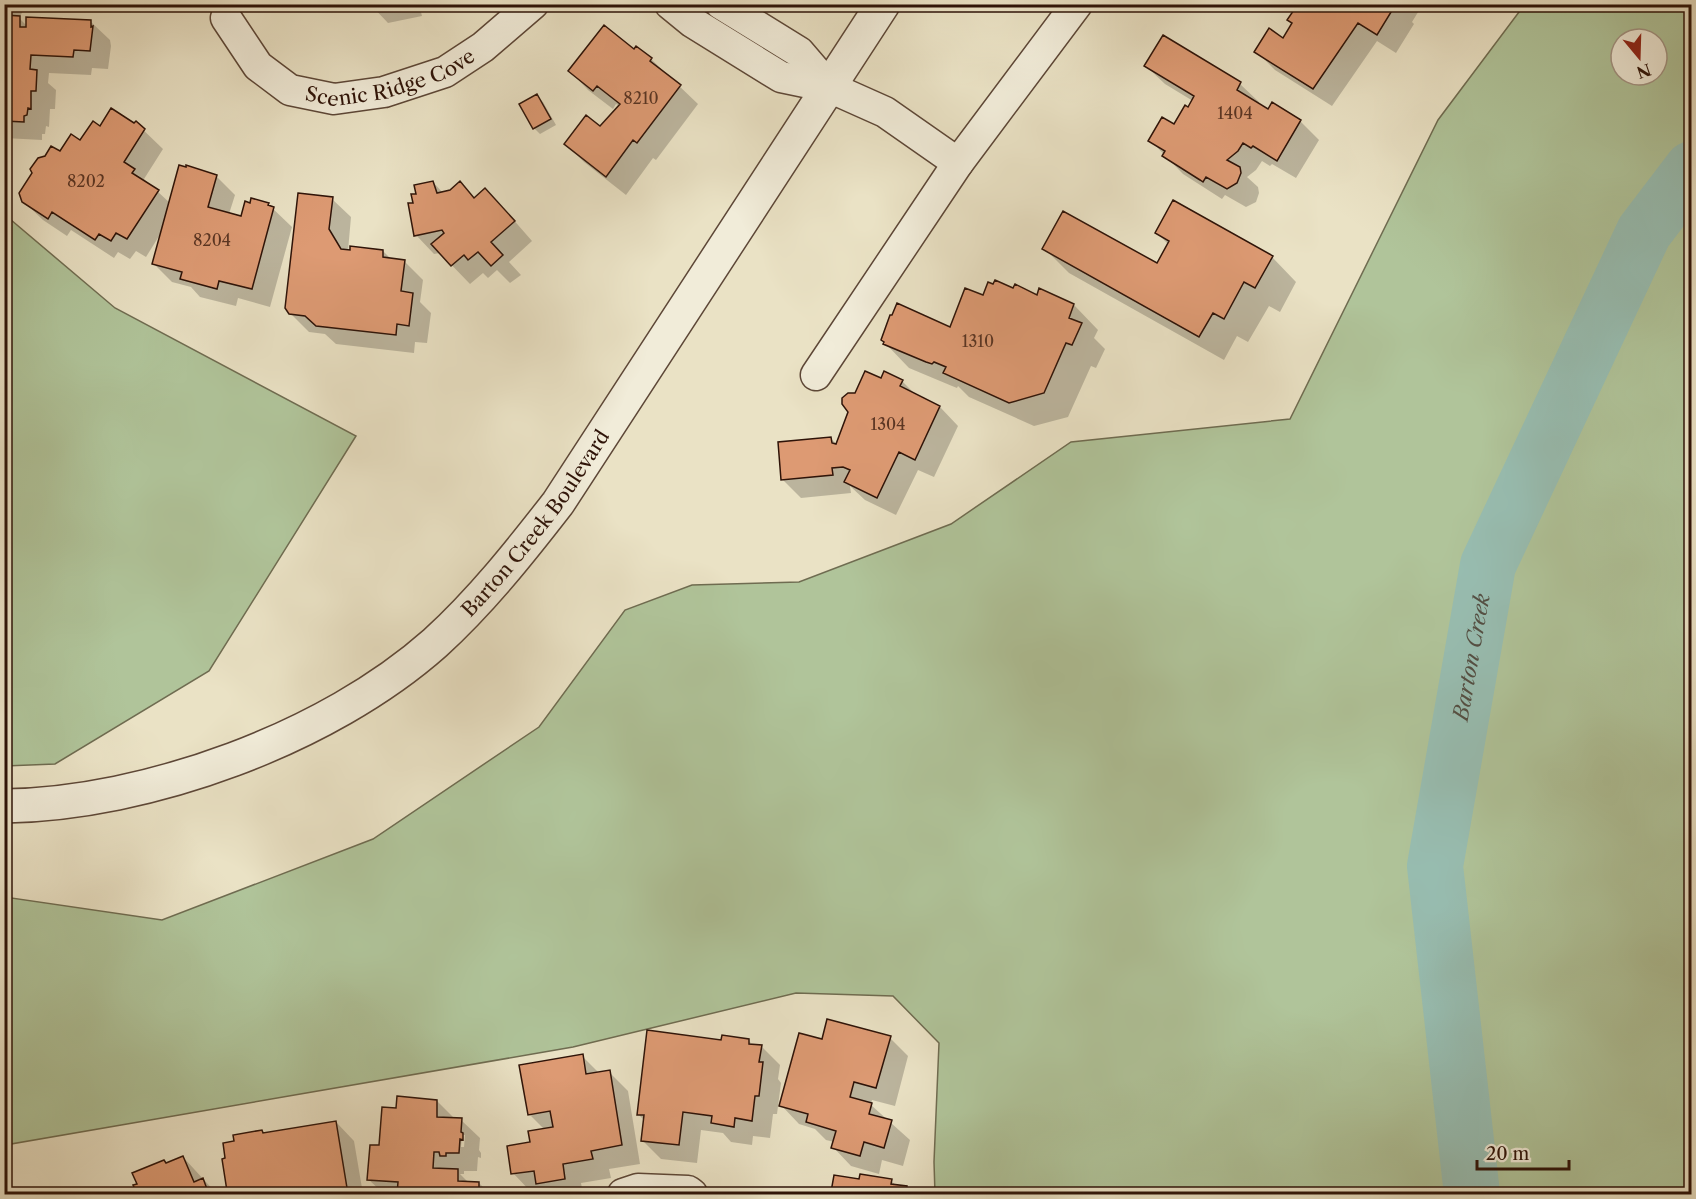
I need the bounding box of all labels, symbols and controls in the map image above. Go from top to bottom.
north arrow [1609,27,1669,87]
street label: Scenic Ridge Cove [303,44,479,112]
text: N [1634,59,1654,83]
house number: 8210 [623,88,659,108]
house number: 1404 [1217,103,1253,123]
house number: 8202 [67,171,105,191]
house number: 8204 [193,230,231,250]
house number: 1310 [962,331,994,351]
house number: 1304 [871,414,905,434]
street label: Barton Creek Boulevard [456,425,614,622]
water label: Barton Creek [1447,592,1495,725]
scale bar [1477,1133,1568,1171]
text: 20 m [1486,1143,1530,1165]

